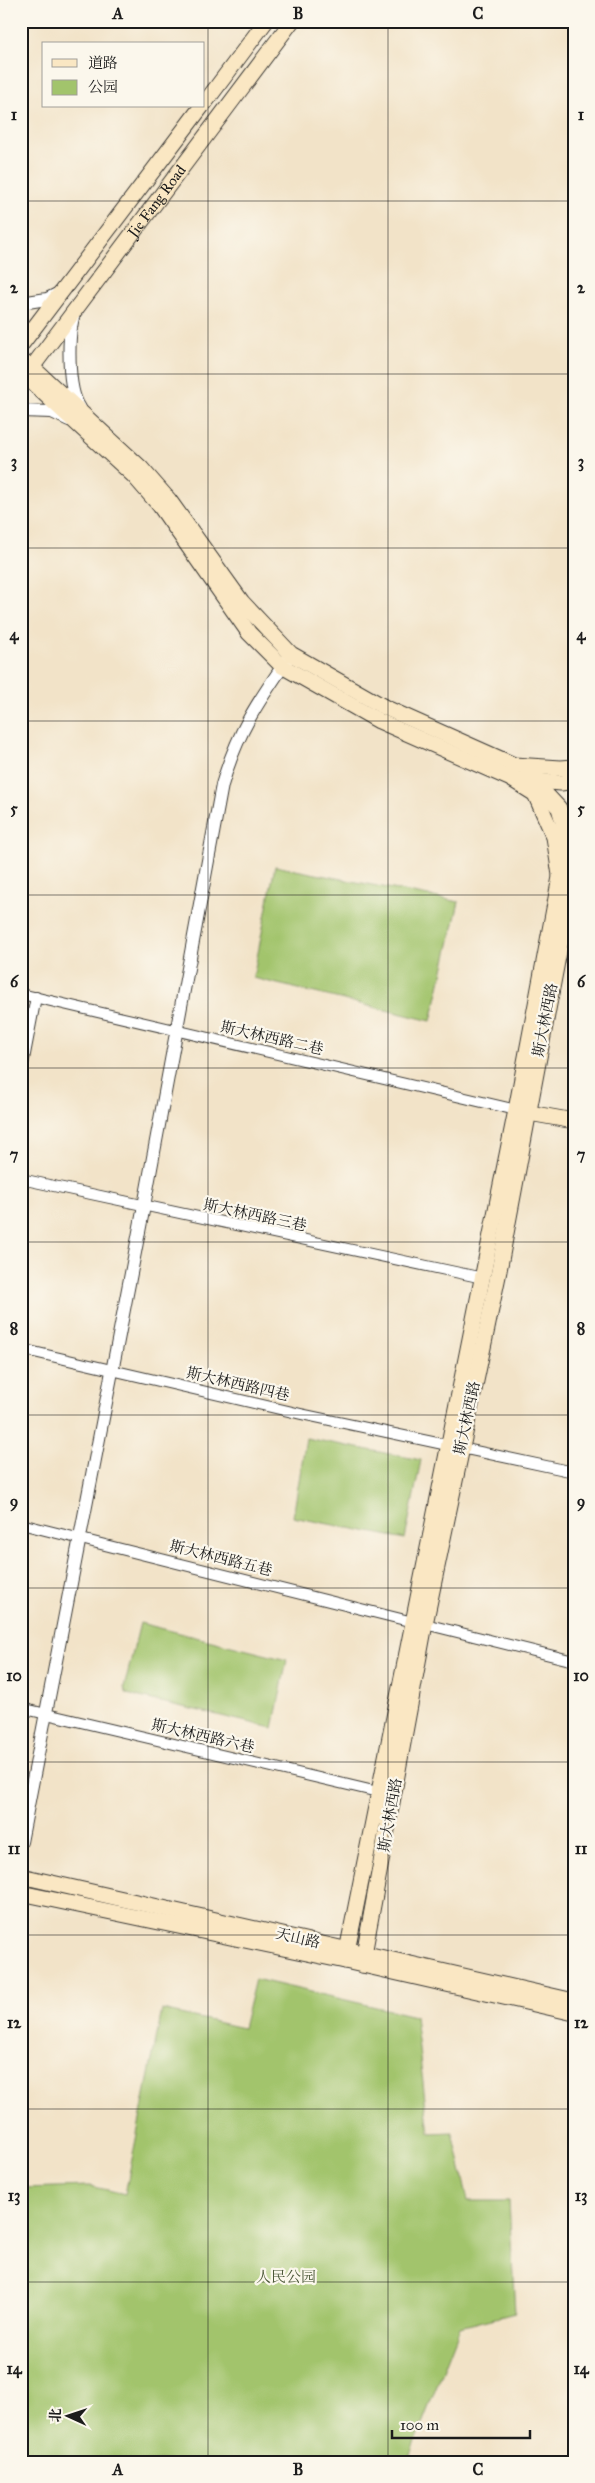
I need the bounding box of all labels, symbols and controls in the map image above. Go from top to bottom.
text: A [112,4,124,23]
text: B [293,4,303,23]
text: C [473,4,484,23]
legend [42,42,205,108]
text: 道路 [88,54,118,72]
text: 公园 [88,78,118,96]
text: 1 [11,105,18,124]
text: 1 [578,105,585,124]
street label: Jie Fang Road [123,161,190,243]
text: 2 [10,278,19,297]
text: 2 [577,278,586,297]
text: 3 [11,452,17,472]
text: 3 [578,452,584,472]
text: 4 [10,625,20,645]
text: 4 [577,625,587,645]
text: 5 [10,799,18,818]
text: 5 [577,799,585,818]
text: 6 [10,972,19,991]
text: 6 [577,972,586,991]
street label: 斯大林西路 [529,981,561,1059]
street label: 斯大林西路二巷 [219,1017,325,1059]
text: 7 [10,1145,19,1164]
text: 7 [577,1145,586,1164]
street label: 斯大林西路三巷 [202,1195,308,1235]
text: 8 [10,1319,18,1338]
text: 8 [577,1319,585,1338]
street label: 斯大林西路四巷 [185,1363,291,1405]
street label: 斯大林西路 [450,1379,484,1457]
text: 9 [10,1492,18,1512]
text: 9 [577,1492,585,1512]
street label: 斯大林西路五巷 [168,1537,274,1579]
text: 10 [6,1666,22,1685]
text: 10 [573,1666,589,1685]
street label: 斯大林西路六巷 [150,1715,256,1757]
street label: 斯大林西路 [375,1776,405,1854]
text: 11 [8,1839,21,1858]
text: 11 [575,1839,588,1858]
street label: 天山路 [274,1924,322,1952]
text: 12 [7,2013,22,2032]
text: 12 [574,2013,589,2032]
text: 13 [8,2186,20,2206]
text: 13 [575,2186,587,2206]
park label: 人民公园 [256,2268,316,2286]
text: 14 [6,2359,23,2379]
text: 14 [573,2359,590,2379]
north arrow [42,2390,92,2440]
text: 北 [47,2408,64,2423]
scale bar [392,2408,530,2440]
text: 100 m [400,2416,440,2434]
text: A [112,2460,124,2479]
text: B [293,2460,303,2479]
text: C [473,2460,484,2479]

